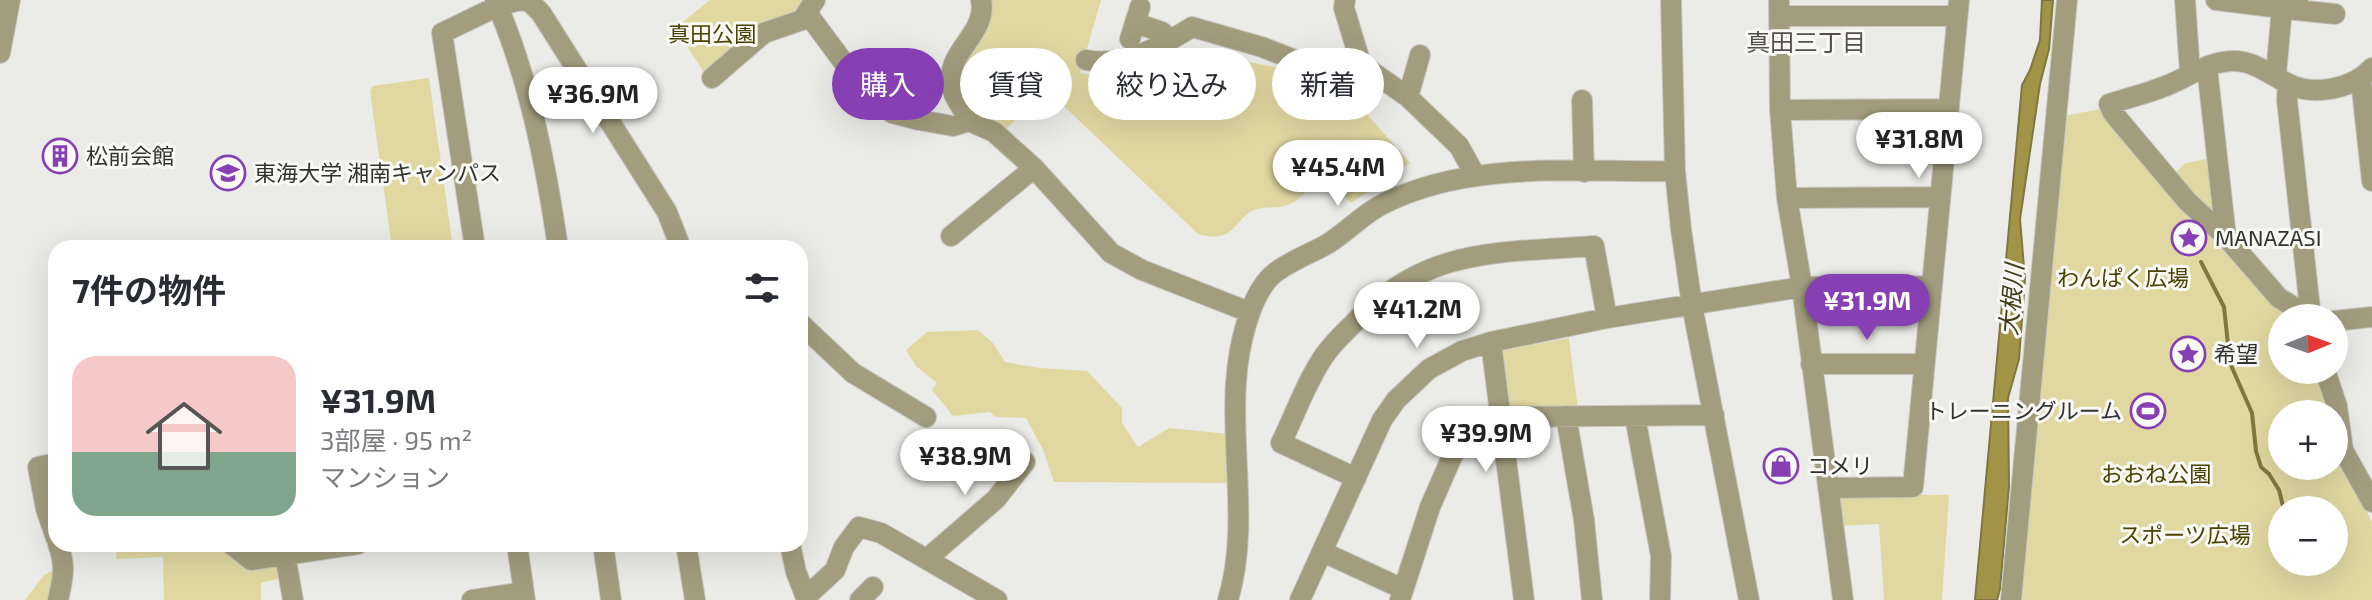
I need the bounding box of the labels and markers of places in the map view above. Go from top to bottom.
pin: ¥36.9M [528,67,658,135]
pin: ¥31.8M [1854,112,1984,180]
building icon: 松前会館 [41,137,79,175]
pin: ¥45.4M [1273,140,1403,208]
place label: 松前会館 [86,142,174,168]
school or university icon: 東海大学 湘南キャンパス [209,154,247,192]
place label: 東海大学 湘南キャンパス [254,159,501,185]
place icon: MANAZASI [2170,219,2208,257]
place label: MANAZASI [2215,224,2321,250]
pin: ¥31.9M [1802,274,1932,342]
pin: ¥41.2M [1352,282,1482,350]
place icon: 希望 [2169,335,2207,373]
place label: 希望 [2214,340,2258,366]
sports icon: トレーニングルーム [2129,392,2167,430]
place label: トレーニングルーム [1925,397,2122,423]
pin: ¥39.9M [1421,406,1551,474]
pin: ¥38.9M [900,429,1030,497]
shop icon: コメリ [1762,447,1800,485]
place label: コメリ [1807,452,1873,478]

